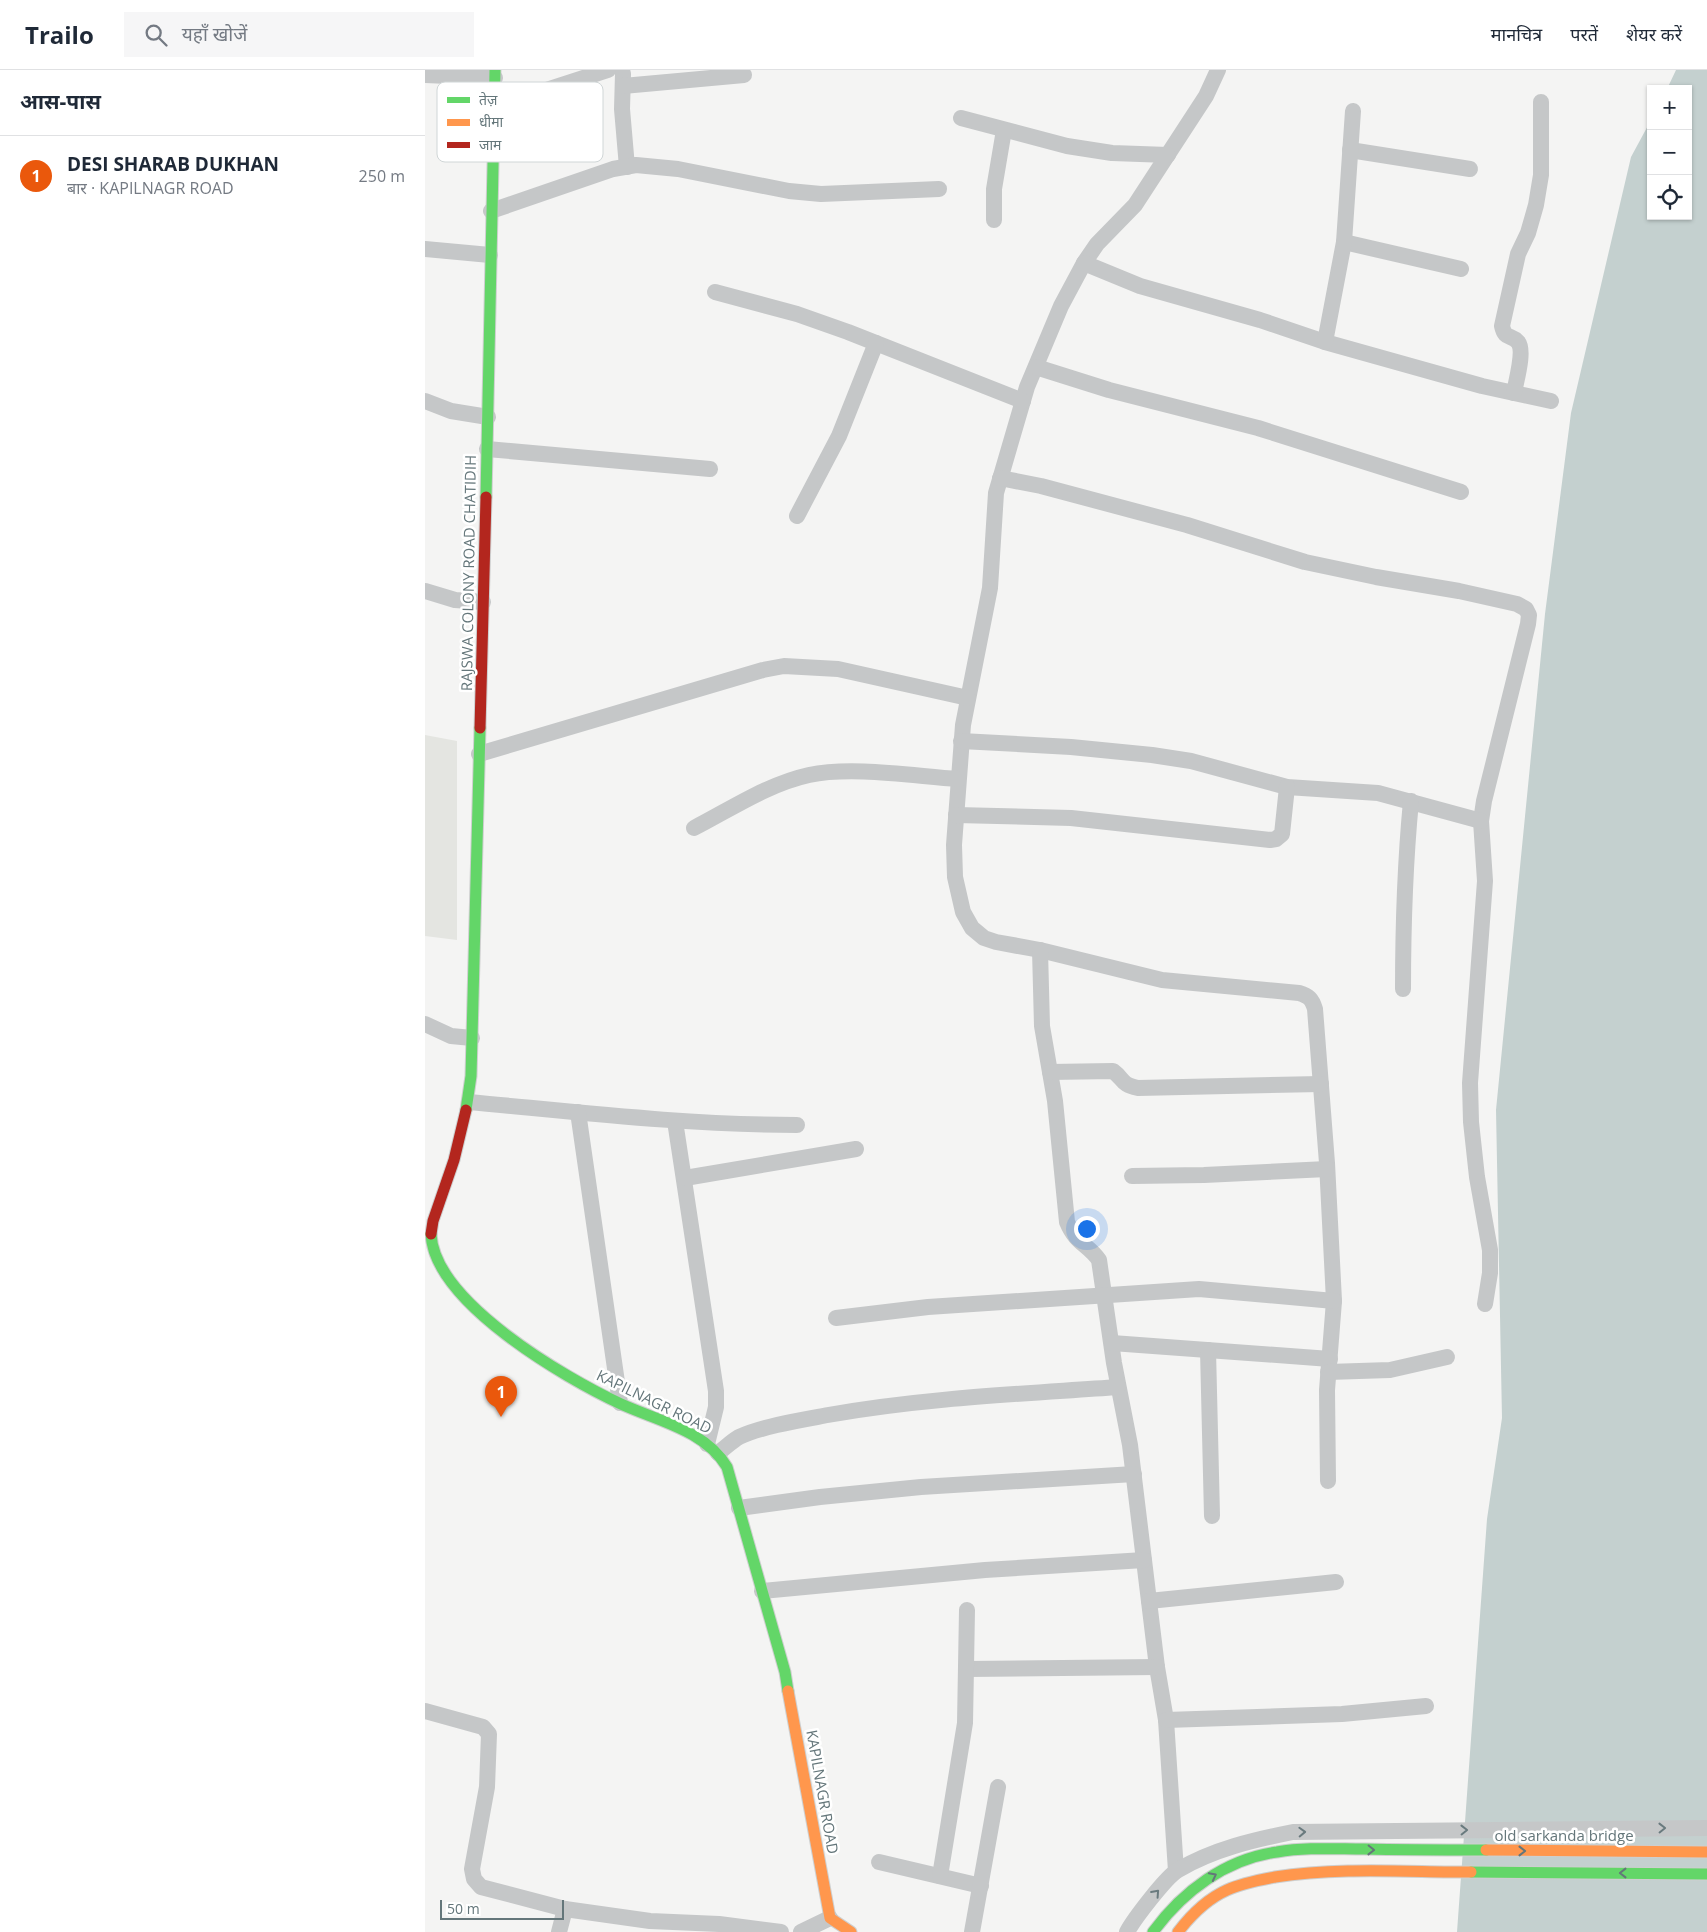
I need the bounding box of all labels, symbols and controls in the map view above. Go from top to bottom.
search box [124,12,474,57]
text: Trailo [25,18,94,51]
icon: search [142,21,170,49]
text: यहाँ खोजें [182,21,247,47]
text: मानचित्र [1491,22,1542,46]
text: परतें [1570,22,1598,46]
text: शेयर करें [1626,22,1682,46]
legend [437,82,603,162]
map controls [1647,85,1692,220]
button: + [1647,85,1692,130]
text: आस-पास [20,87,101,115]
text: तेज़ [479,90,498,109]
text: धीमा [479,112,504,131]
button: − [1647,130,1692,175]
text: जाम [479,135,502,154]
text: DESI SHARAB DUKHAN [67,151,279,177]
text: 1 [31,165,41,187]
text: 250 m [359,165,405,187]
button: locate [1647,175,1692,220]
text: बार · KAPILNAGR ROAD [67,177,234,199]
street label: RAJSWA COLONY ROAD CHATIDIH [456,455,480,691]
your location [1074,1216,1100,1242]
street label: KAPILNAGR ROAD [593,1365,715,1438]
pin: 1 [485,1376,517,1417]
street label: KAPILNAGR ROAD [802,1728,844,1856]
one-way arrow [1658,1823,1666,1833]
one-way arrow [1461,1825,1469,1835]
street label: old sarkanda bridge [1494,1825,1634,1845]
one-way arrow [1298,1827,1306,1837]
one-way arrow [1367,1845,1375,1855]
one-way arrow [1519,1846,1527,1856]
one-way arrow [1619,1868,1627,1878]
one-way arrow [1208,1872,1217,1882]
one-way arrow [1151,1890,1160,1899]
scale bar [440,1897,564,1920]
text: 50 m [447,1899,480,1918]

